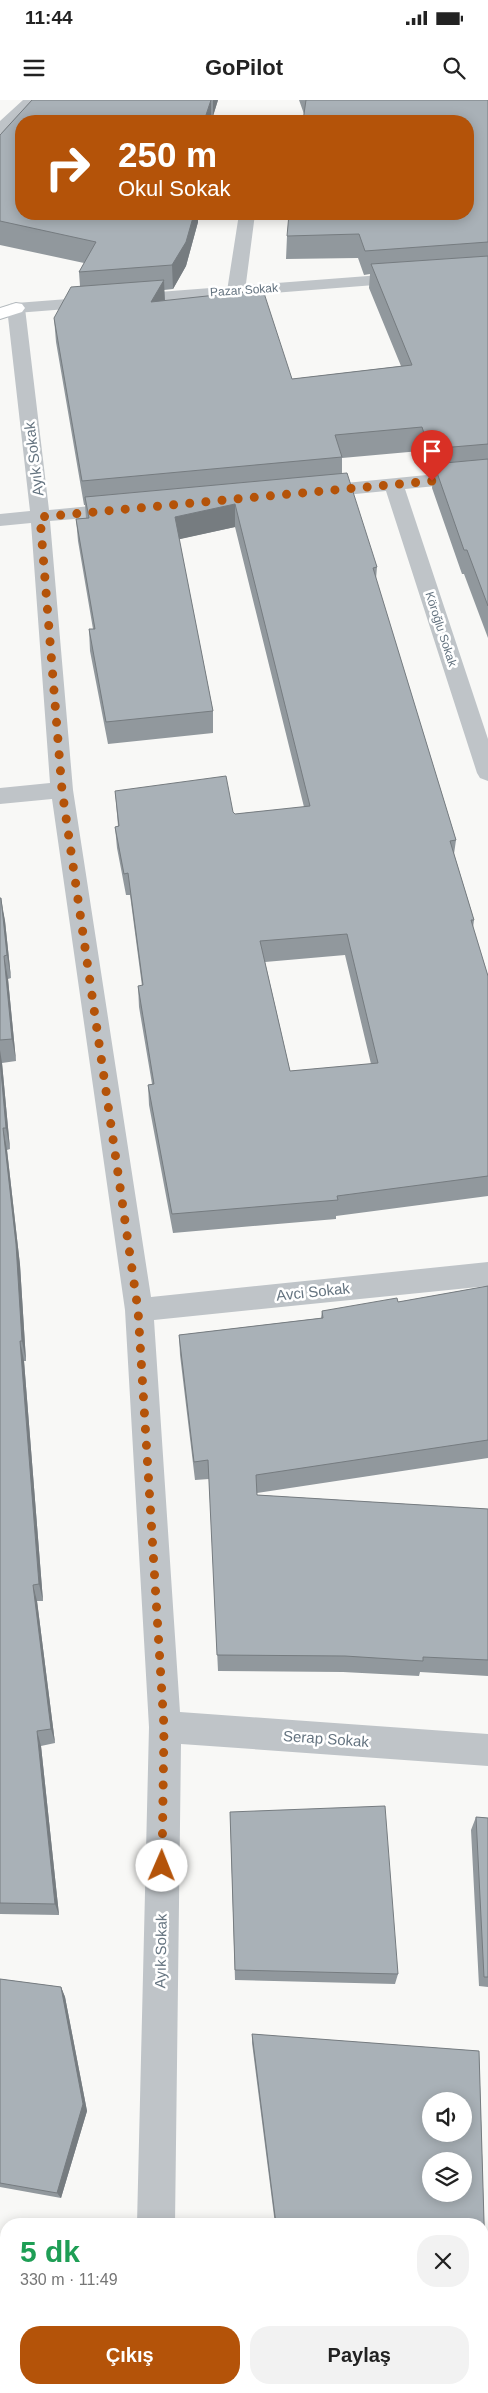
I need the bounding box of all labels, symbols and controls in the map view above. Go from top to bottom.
text: 11:44 [25,7,73,28]
icon: menu [20,54,48,82]
icon: search [440,54,468,82]
text: GoPilot [205,55,283,80]
icon: right [35,135,100,200]
text: 250 m [118,135,217,174]
text: Okul Sokak [118,176,231,201]
street label: Pazar Sokak [210,281,279,299]
street label: Ayık Sokak [20,420,46,497]
pin [411,430,453,481]
icon: arrive [418,437,446,465]
street label: Köroğlu Sokak [422,590,460,669]
street label: Avci Sokak [275,1279,351,1304]
street label: Serap Sokak [283,1727,370,1750]
position arrow [135,1839,187,1891]
street label: Ayık Sokak [151,1913,170,1989]
map controls [422,2092,472,2202]
button: sound [422,2092,472,2142]
button: layers [422,2152,472,2202]
text: 5 dk [20,2235,80,2268]
button: close [417,2235,469,2287]
text: 330 m · 11:49 [20,2271,118,2288]
button: Çıkış [20,2326,240,2384]
button: Paylaş [250,2326,469,2384]

